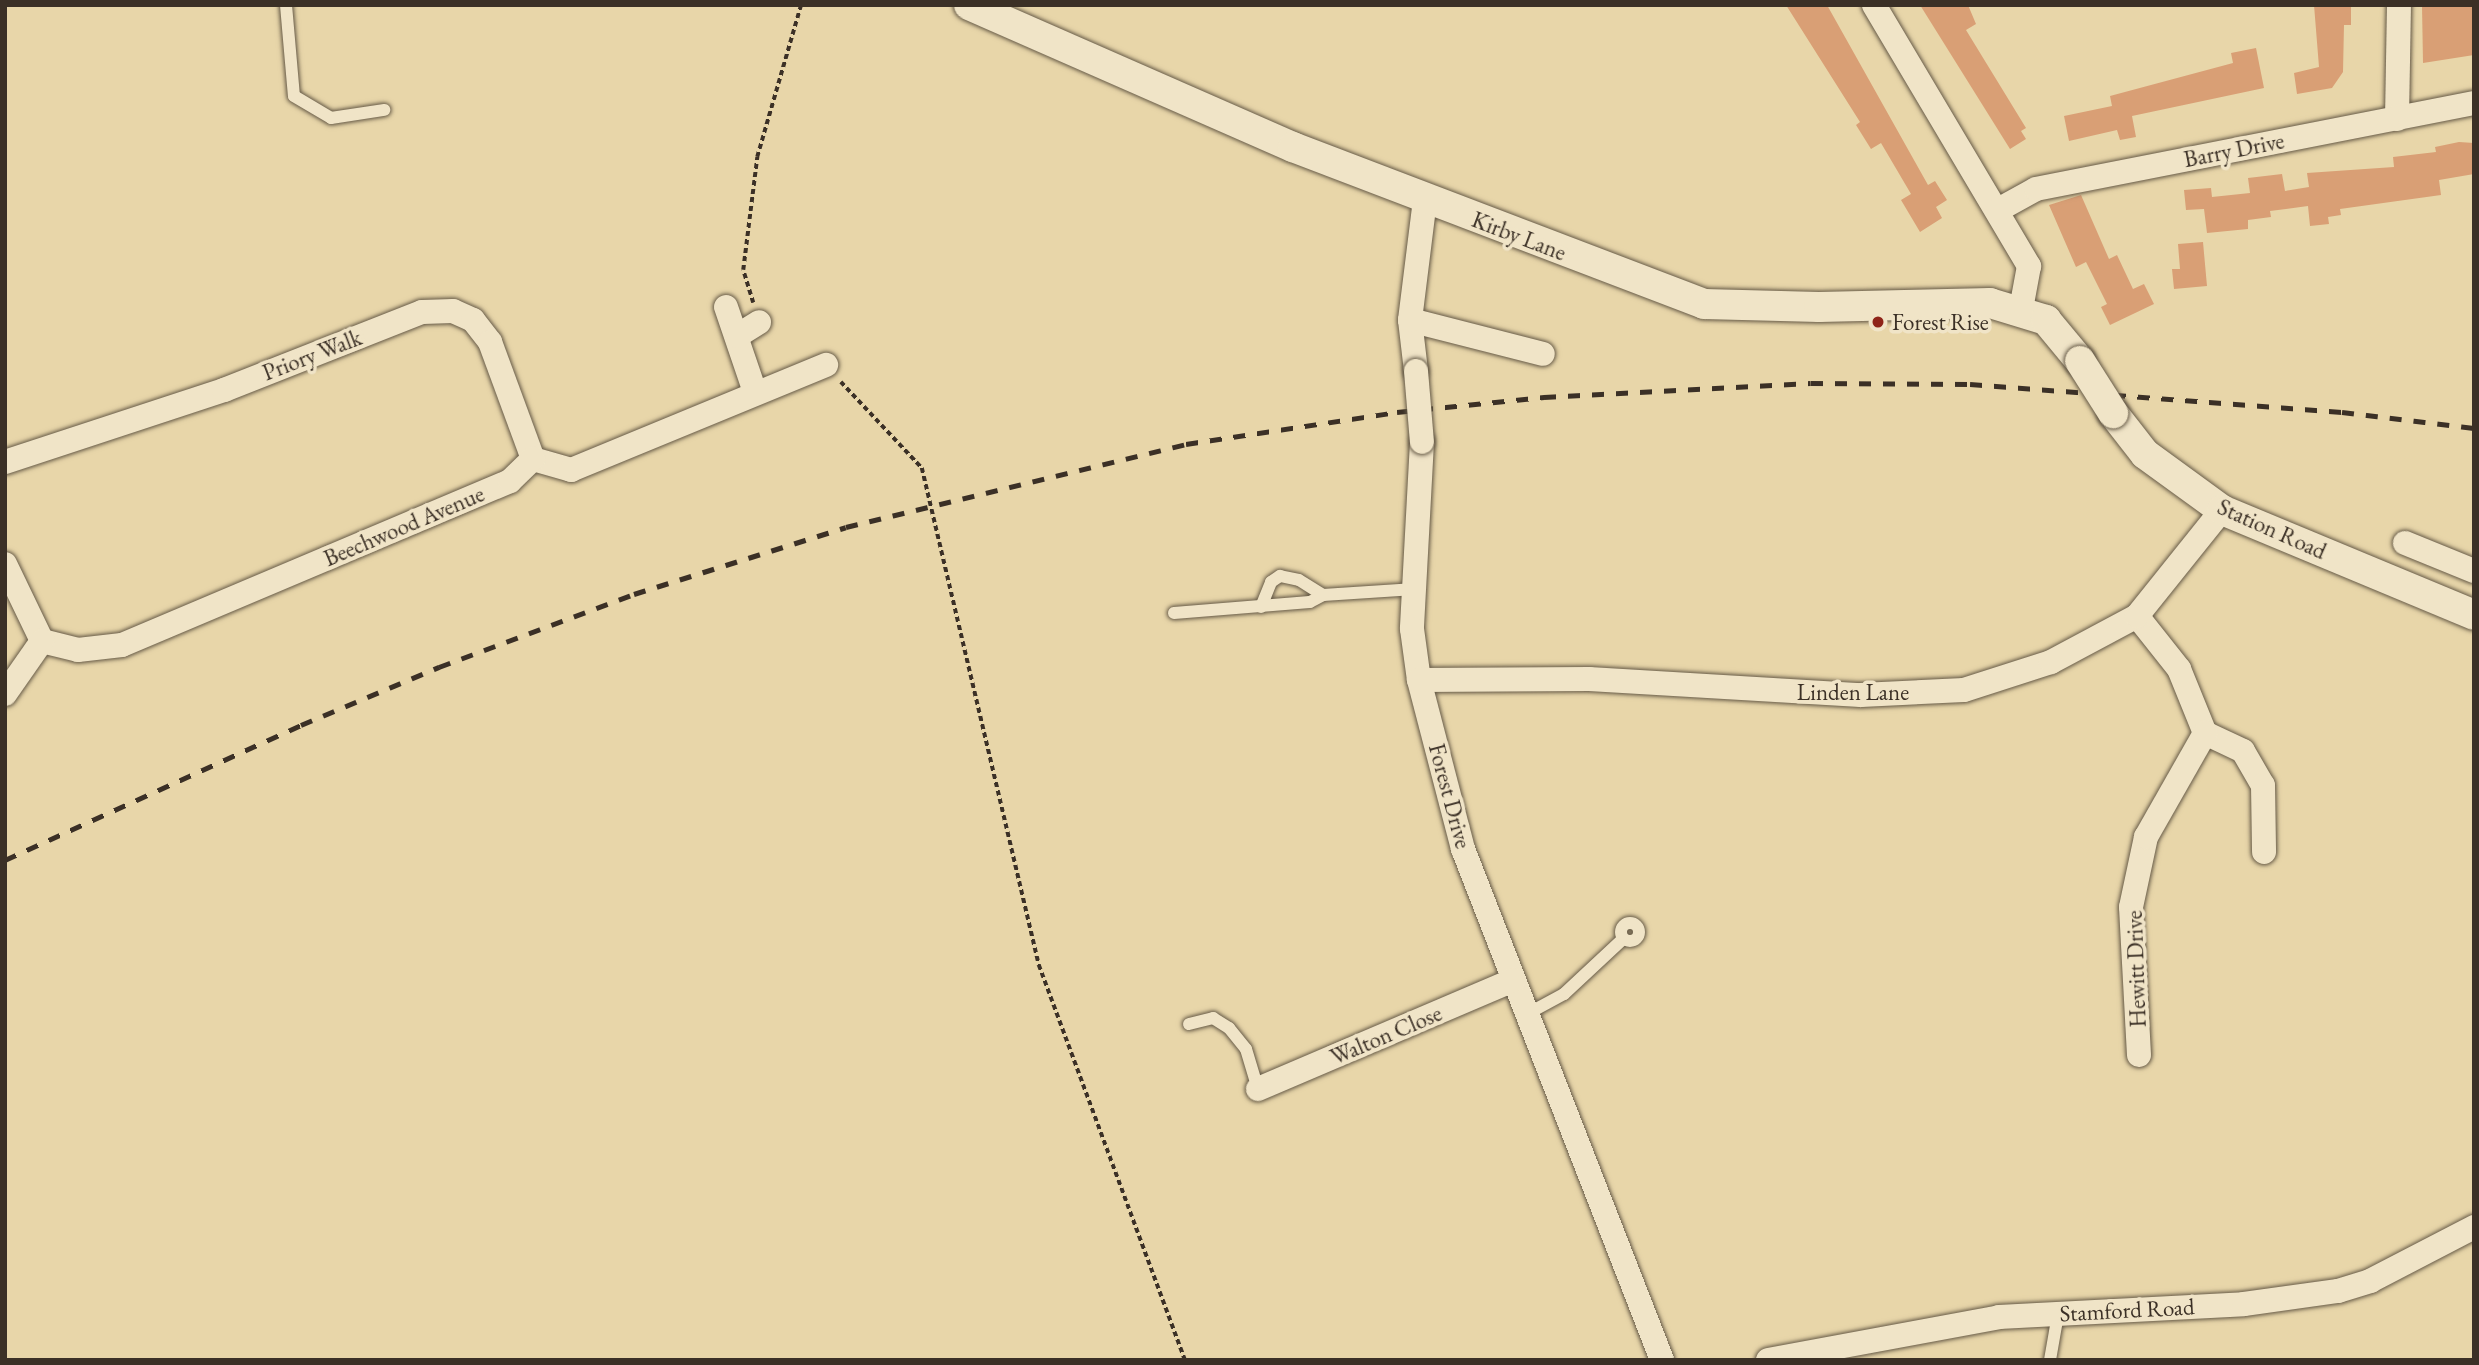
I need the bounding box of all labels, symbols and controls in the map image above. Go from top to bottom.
street label: Barry Drive [2181,127,2287,173]
street label: Kirby Lane [1468,205,1570,267]
place label: Forest Rise [1892,308,1989,336]
marker: Forest Rise [1870,314,1886,330]
street label: Priory Walk [259,323,365,387]
street label: Beechwood Avenue [320,480,488,572]
street label: Station Road [2213,493,2331,565]
street label: Linden Lane [1797,678,1909,706]
street label: Forest Drive [1423,741,1477,851]
street label: Hewitt Drive [2120,910,2152,1028]
street label: Walton Close [1326,999,1446,1071]
street label: Stamford Road [2059,1293,2195,1327]

